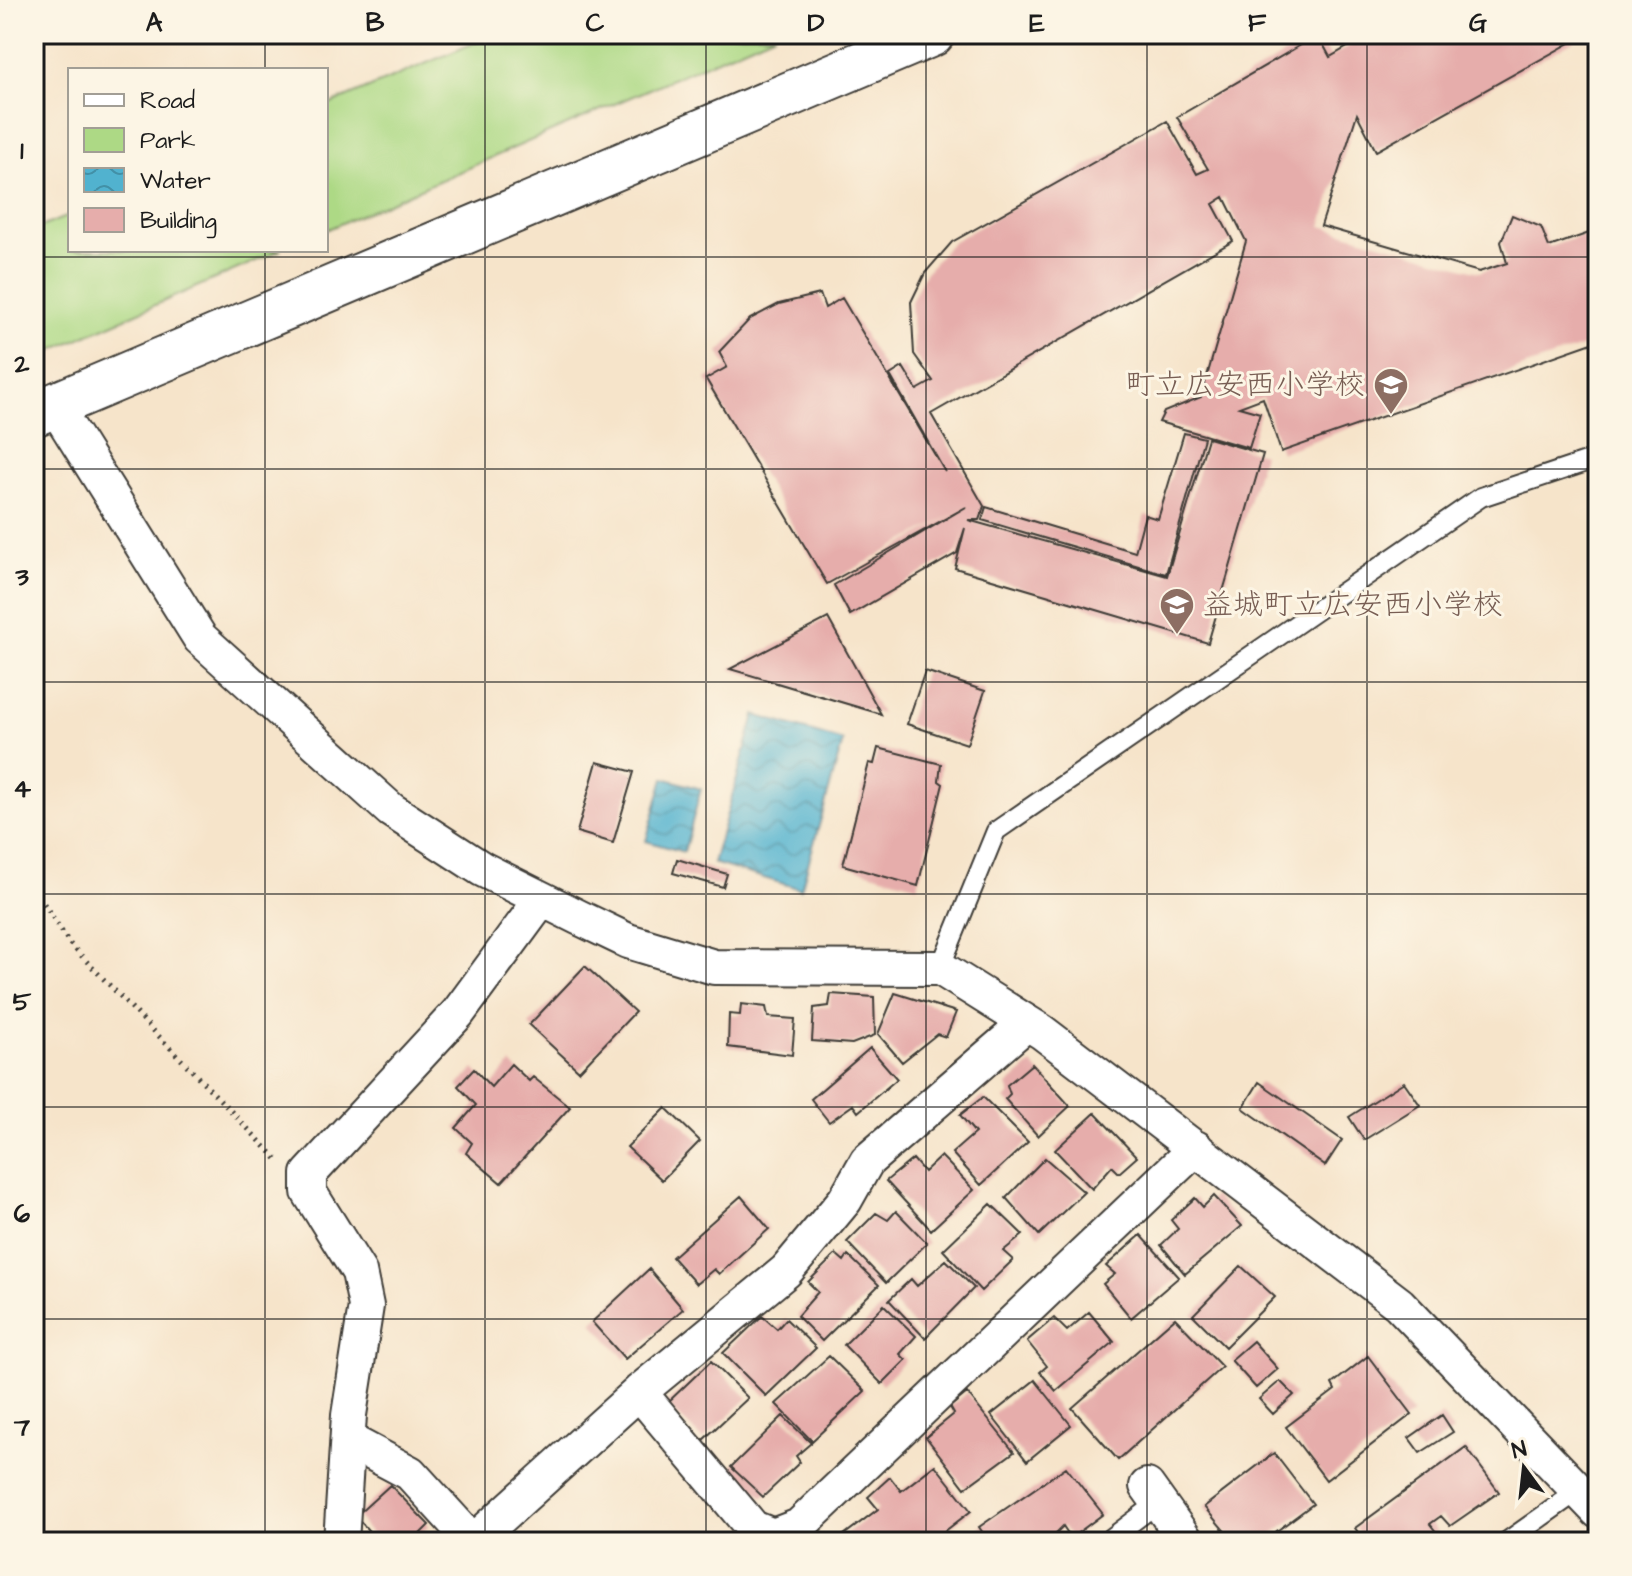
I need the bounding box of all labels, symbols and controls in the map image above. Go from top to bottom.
text: A [146,5,163,41]
text: B [366,5,385,41]
text: C [586,5,605,41]
text: D [808,5,825,41]
text: E [1029,5,1045,41]
text: F [1248,5,1267,41]
text: G [1469,5,1487,41]
legend [68,68,328,252]
text: Road [140,84,195,118]
text: Park [140,124,196,158]
text: 1 [20,133,24,169]
text: Water [140,164,211,198]
text: Building [140,204,217,239]
text: 2 [14,346,30,382]
place label: 町立広安西小学校 [1125,364,1365,406]
school or university icon: 町立広安西小学校 [1372,366,1410,416]
text: 3 [14,559,29,595]
place label: 益城町立広安西小学校 [1203,584,1503,626]
school or university icon: 益城町立広安西小学校 [1158,586,1196,636]
text: 4 [13,771,31,807]
text: 5 [13,984,32,1020]
text: 6 [14,1196,31,1232]
text: 7 [13,1409,30,1445]
north arrow [1484,1428,1564,1508]
text: N [1509,1433,1530,1467]

